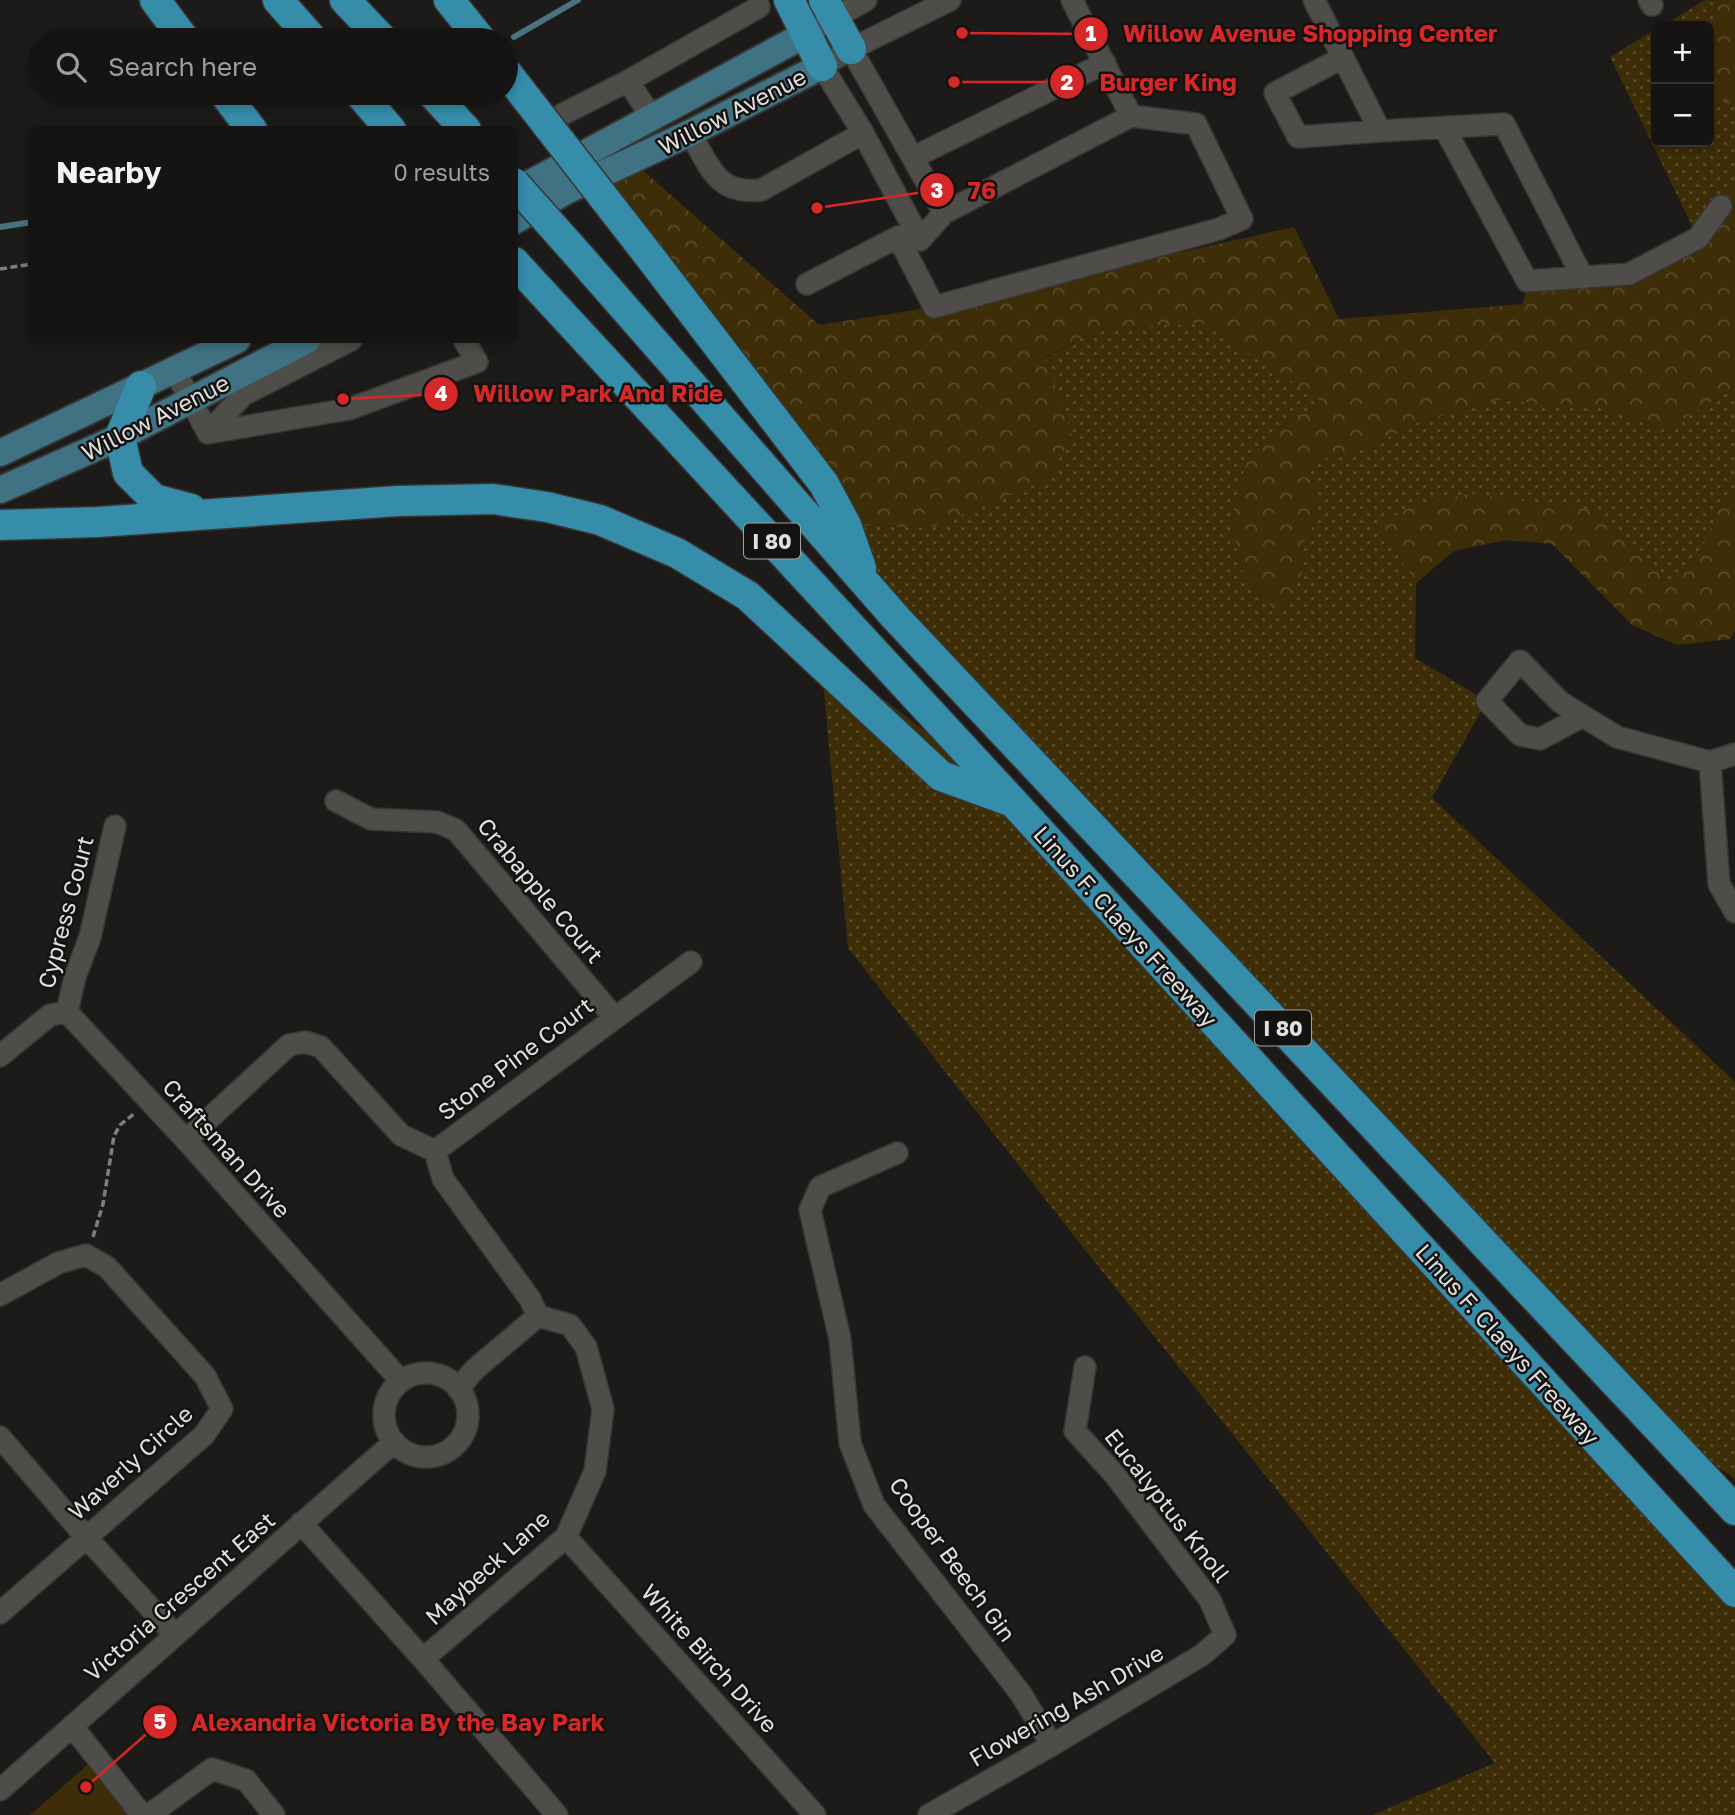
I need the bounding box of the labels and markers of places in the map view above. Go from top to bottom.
callout: Willow Avenue Shopping Center [1074,11,1511,56]
callout: Burger King [1050,60,1251,105]
callout: 76 [919,168,1010,213]
callout: Willow Park And Ride [424,371,737,416]
callout: Alexandria Victoria By the Bay Park [143,1700,619,1745]

